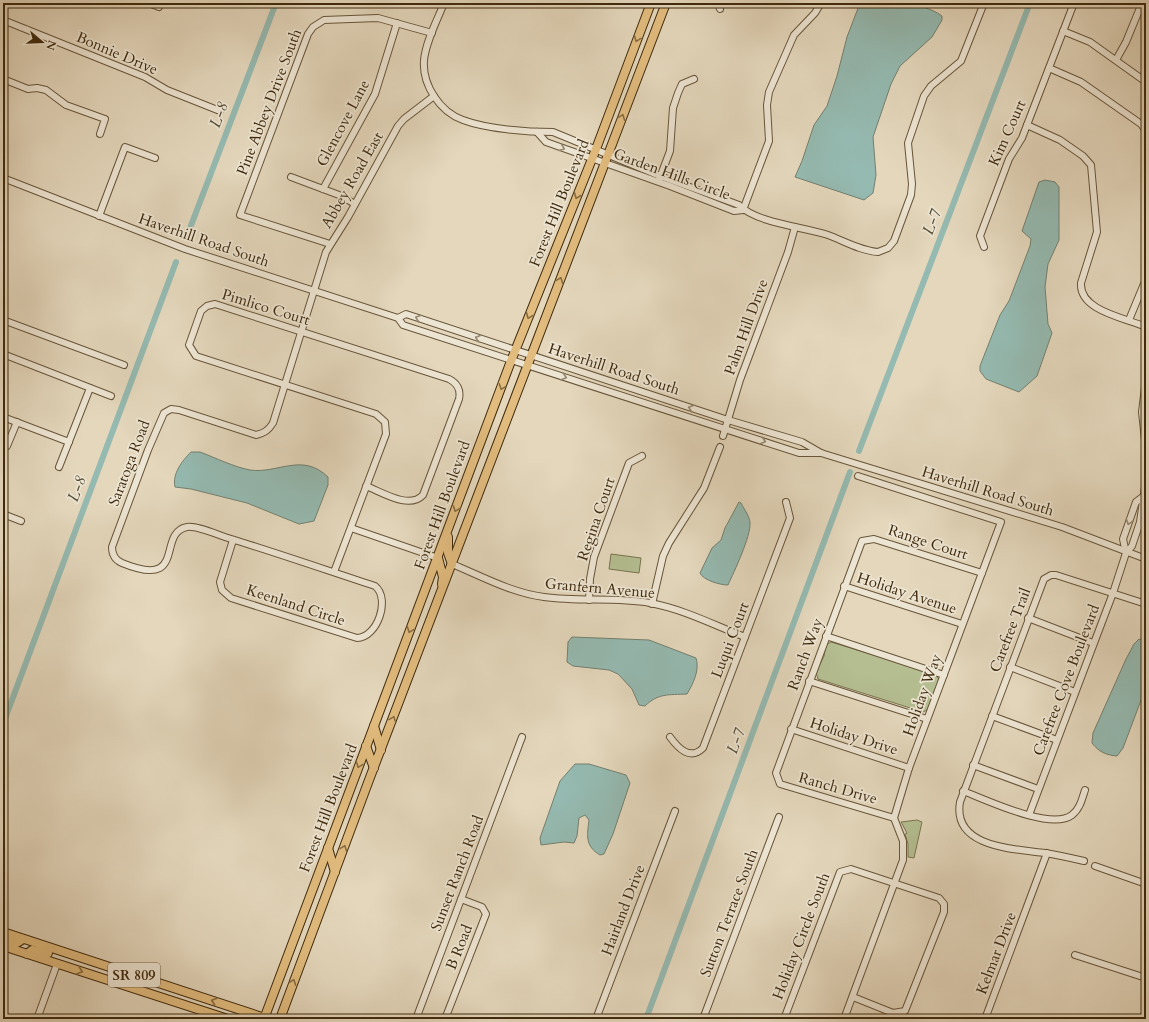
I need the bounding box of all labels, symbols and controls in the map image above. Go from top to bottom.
north arrow [22,22,62,62]
street label: Pine Abbey Drive South [232,25,306,178]
street label: Bonnie Drive [73,27,161,79]
one-way arrow [634,36,642,43]
text: N [42,38,60,52]
street label: Glencove Lane [312,76,374,170]
street label: Kim Court [984,97,1030,169]
water label: L-8 [204,98,234,131]
one-way arrow [618,114,626,121]
street label: Abbey Road East [316,128,388,232]
street label: Forest Hill Boulevard [524,136,594,270]
one-way arrow [559,144,566,152]
street label: Garden Hills Circle [611,144,733,205]
one-way arrow [573,192,581,199]
water label: L-7 [917,205,947,238]
street label: Haverhill Road South [136,208,273,272]
one-way arrow [556,276,564,283]
street label: Palm Hill Drive [719,276,773,378]
street label: Pimlico Court [220,284,313,330]
one-way arrow [525,313,533,320]
one-way arrow [415,314,422,323]
one-way arrow [475,334,482,343]
street label: Haverhill Road South [546,338,683,400]
one-way arrow [561,372,568,381]
one-way arrow [498,383,506,390]
one-way arrow [688,404,695,413]
street label: Saratoga Road [103,417,155,509]
one-way arrow [759,436,766,445]
street label: Forest Hill Boulevard [409,438,475,572]
street label: Haverhill Road South [920,461,1057,521]
water label: L-8 [62,472,92,505]
street label: Regina Court [572,474,620,563]
one-way arrow [453,505,461,512]
one-way arrow [1125,519,1134,526]
street label: Range Court [886,520,971,564]
street label: Holiday Avenue [855,567,960,619]
street label: Granfern Avenue [544,573,656,603]
street label: Keenland Circle [244,580,348,630]
street label: Carefree Trail [985,585,1035,675]
street label: Luqui Court [706,599,754,681]
street label: Carefree Cove Boulevard [1028,601,1104,759]
street label: Ranch Way [783,615,827,693]
one-way arrow [407,627,415,634]
street label: Holiday Way [898,651,946,739]
street label: Holiday Drive [807,712,901,760]
one-way arrow [388,715,396,722]
water label: L-7 [721,725,751,757]
street label: Forest Hill Boulevard [294,741,362,875]
one-way arrow [356,761,364,768]
street label: Ranch Drive [796,767,880,809]
street label: Sunset Ranch Road [426,812,488,934]
one-way arrow [339,844,347,851]
street label: Sutton Terrace South [695,845,763,980]
street label: Hairland Drive [596,862,650,958]
street label: Holiday Circle South [768,869,835,1002]
street label: Kelmar Drive [971,909,1021,997]
street label: B Road [441,921,477,973]
road number: SR 809 [108,963,160,987]
one-way arrow [76,967,83,975]
one-way arrow [289,979,297,986]
one-way arrow [211,998,218,1006]

